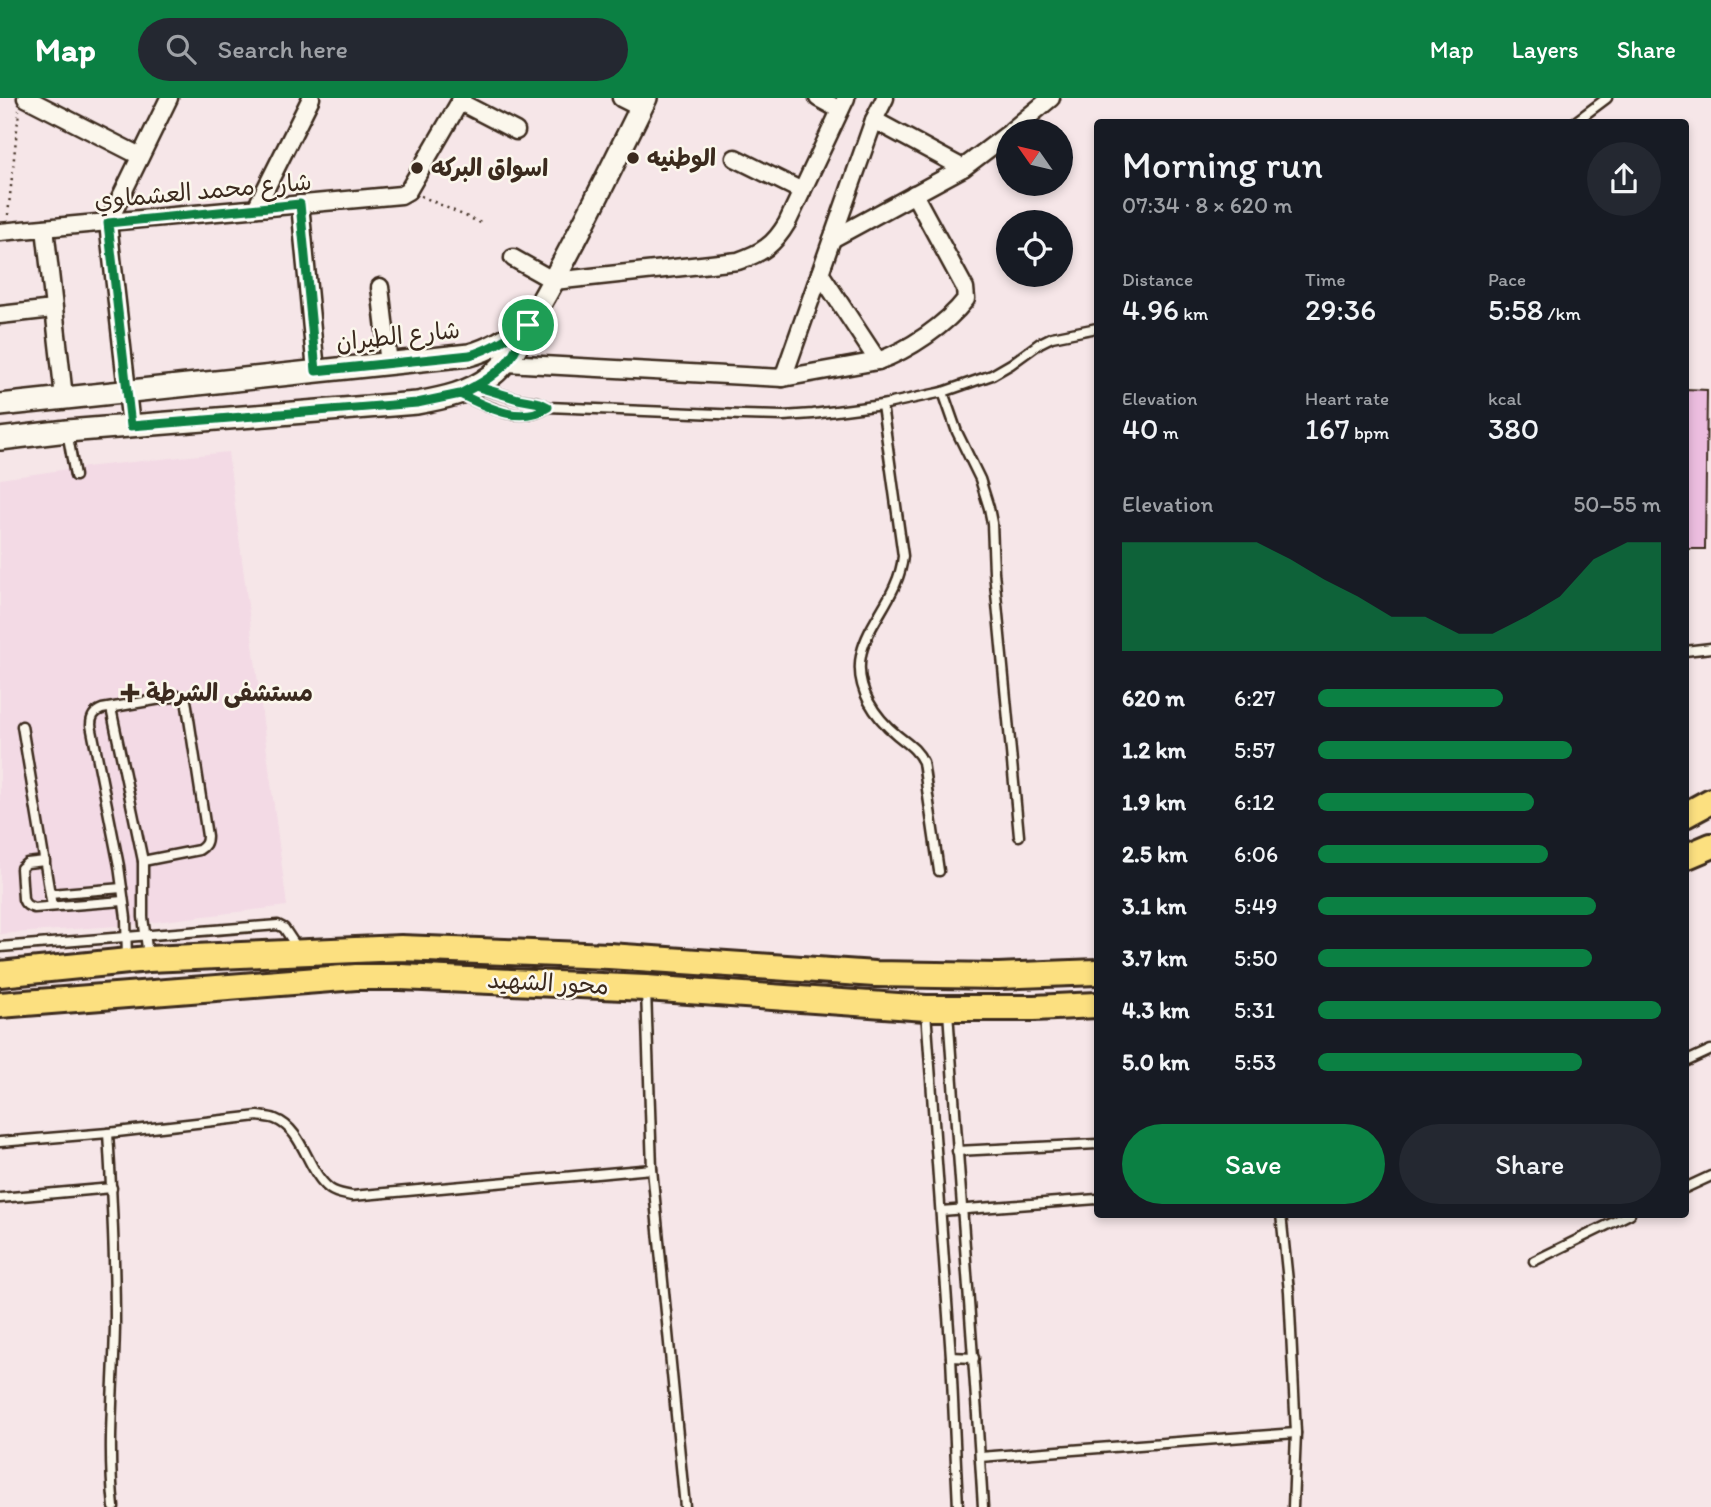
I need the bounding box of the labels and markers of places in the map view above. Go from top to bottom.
place label: الوطنيه [647,143,716,173]
marker: الوطنيه [625,150,641,166]
place label: اسواق البركه [431,153,548,183]
marker: اسواق البركه [409,160,425,176]
pin [498,295,558,355]
place label: مستشفى الشرطة [146,678,313,708]
marker: مستشفى الشرطة [120,683,140,703]

